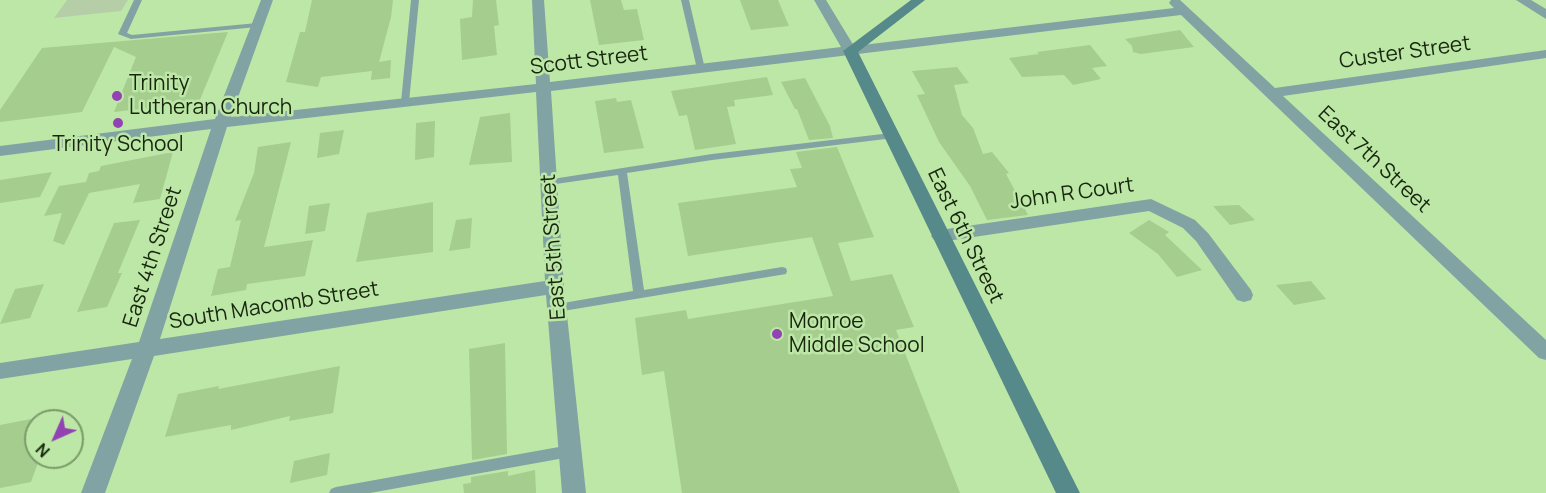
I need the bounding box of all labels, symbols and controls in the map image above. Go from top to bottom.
street label: Custer Street [1338,31,1472,75]
street label: Scott Street [529,41,649,81]
place label: Trinity Lutheran Church [129,71,292,121]
marker: Trinity Lutheran Church [110,89,124,103]
street label: East 7th Street [1313,101,1435,219]
marker: Trinity School [111,116,125,130]
place label: Trinity School [52,132,184,158]
street label: East 6th Street [921,164,1009,308]
street label: East 5th Street [536,173,572,321]
street label: John R Court [1009,173,1135,215]
street label: East 4th Street [118,183,188,331]
street label: South Macomb Street [167,277,381,335]
place label: Monroe Middle School [789,309,925,359]
marker: Monroe Middle School [770,327,784,341]
north arrow [24,409,84,469]
text: N [31,438,55,462]

